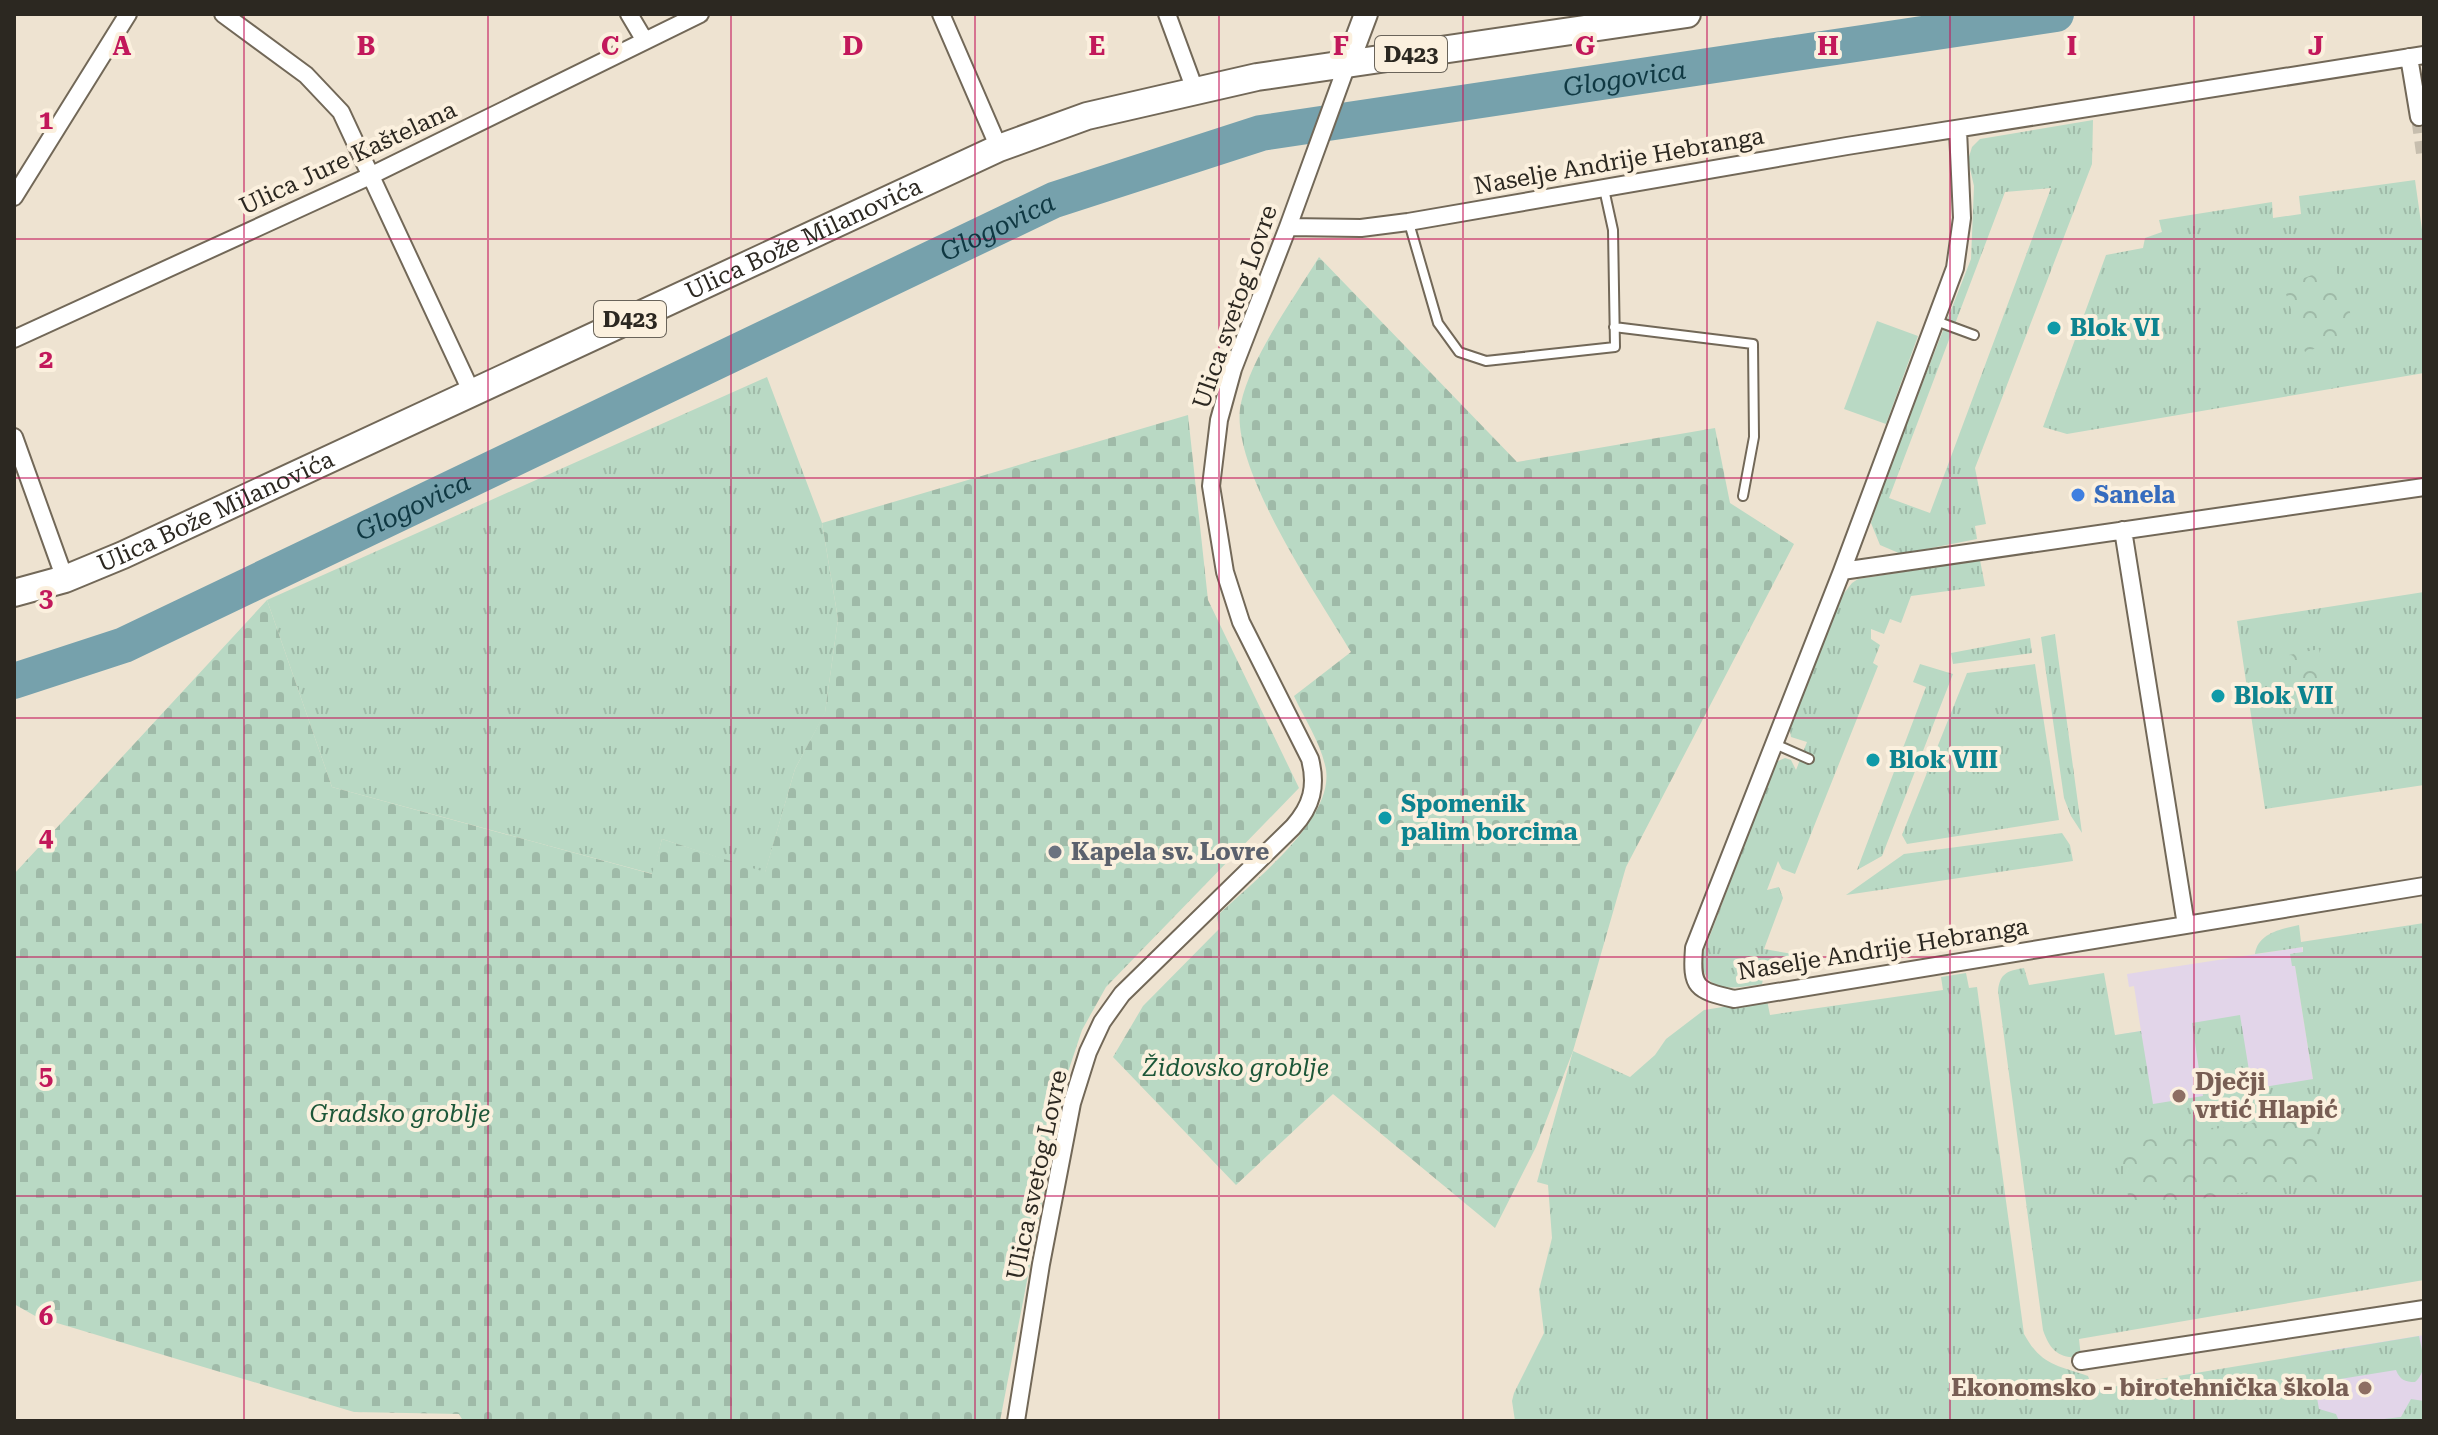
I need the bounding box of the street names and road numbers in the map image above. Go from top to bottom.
road number: D423 [1375,36,1447,72]
street label: Ulica Jure Kaštelana [235,95,461,221]
street label: Naselje Andrije Hebranga [1472,122,1766,200]
street label: Ulica Bože Milanovića [681,172,926,306]
street label: Ulica svetog Lovre [1187,201,1283,413]
road number: D423 [594,301,666,337]
street label: Ulica Bože Milanovića [93,445,338,578]
street label: Naselje Andrije Hebranga [1736,912,2030,986]
street label: Ulica svetog Lovre [1001,1068,1073,1282]

